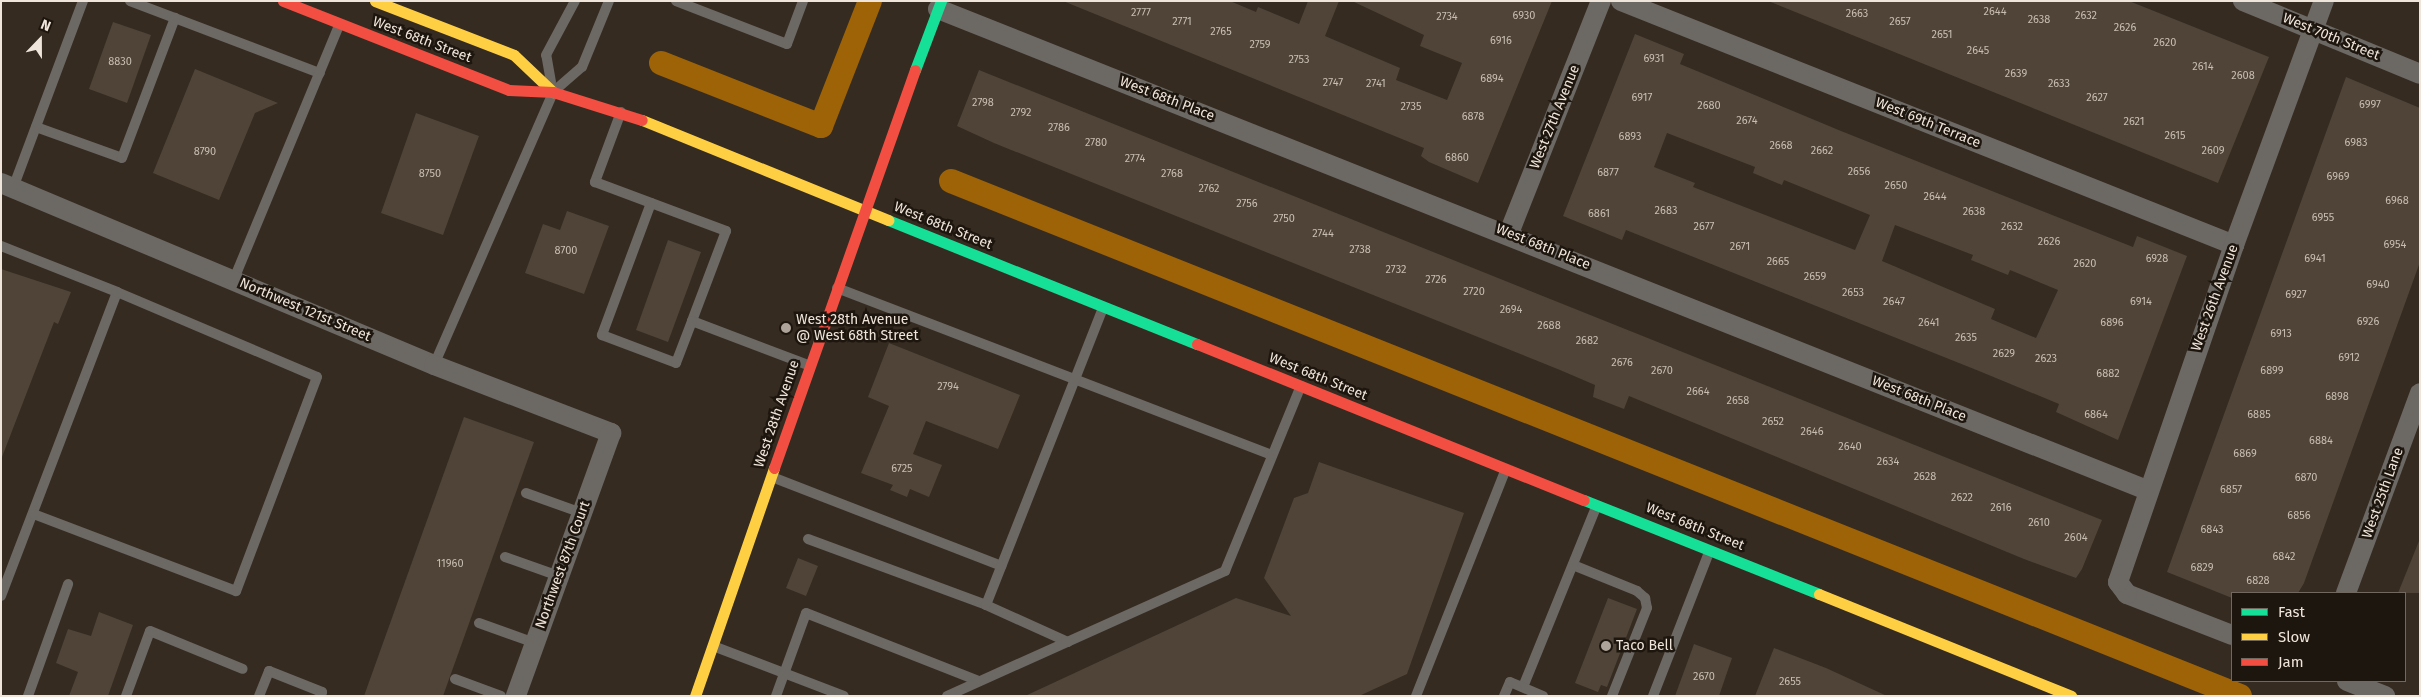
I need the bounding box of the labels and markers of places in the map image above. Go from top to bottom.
place label: West 28th Avenue @ West 68th Street [796,312,918,344]
marker: West 28th Avenue @ West 68th Street [780,322,792,334]
place label: Taco Bell [1616,638,1673,654]
marker: Taco Bell [1600,640,1612,652]

